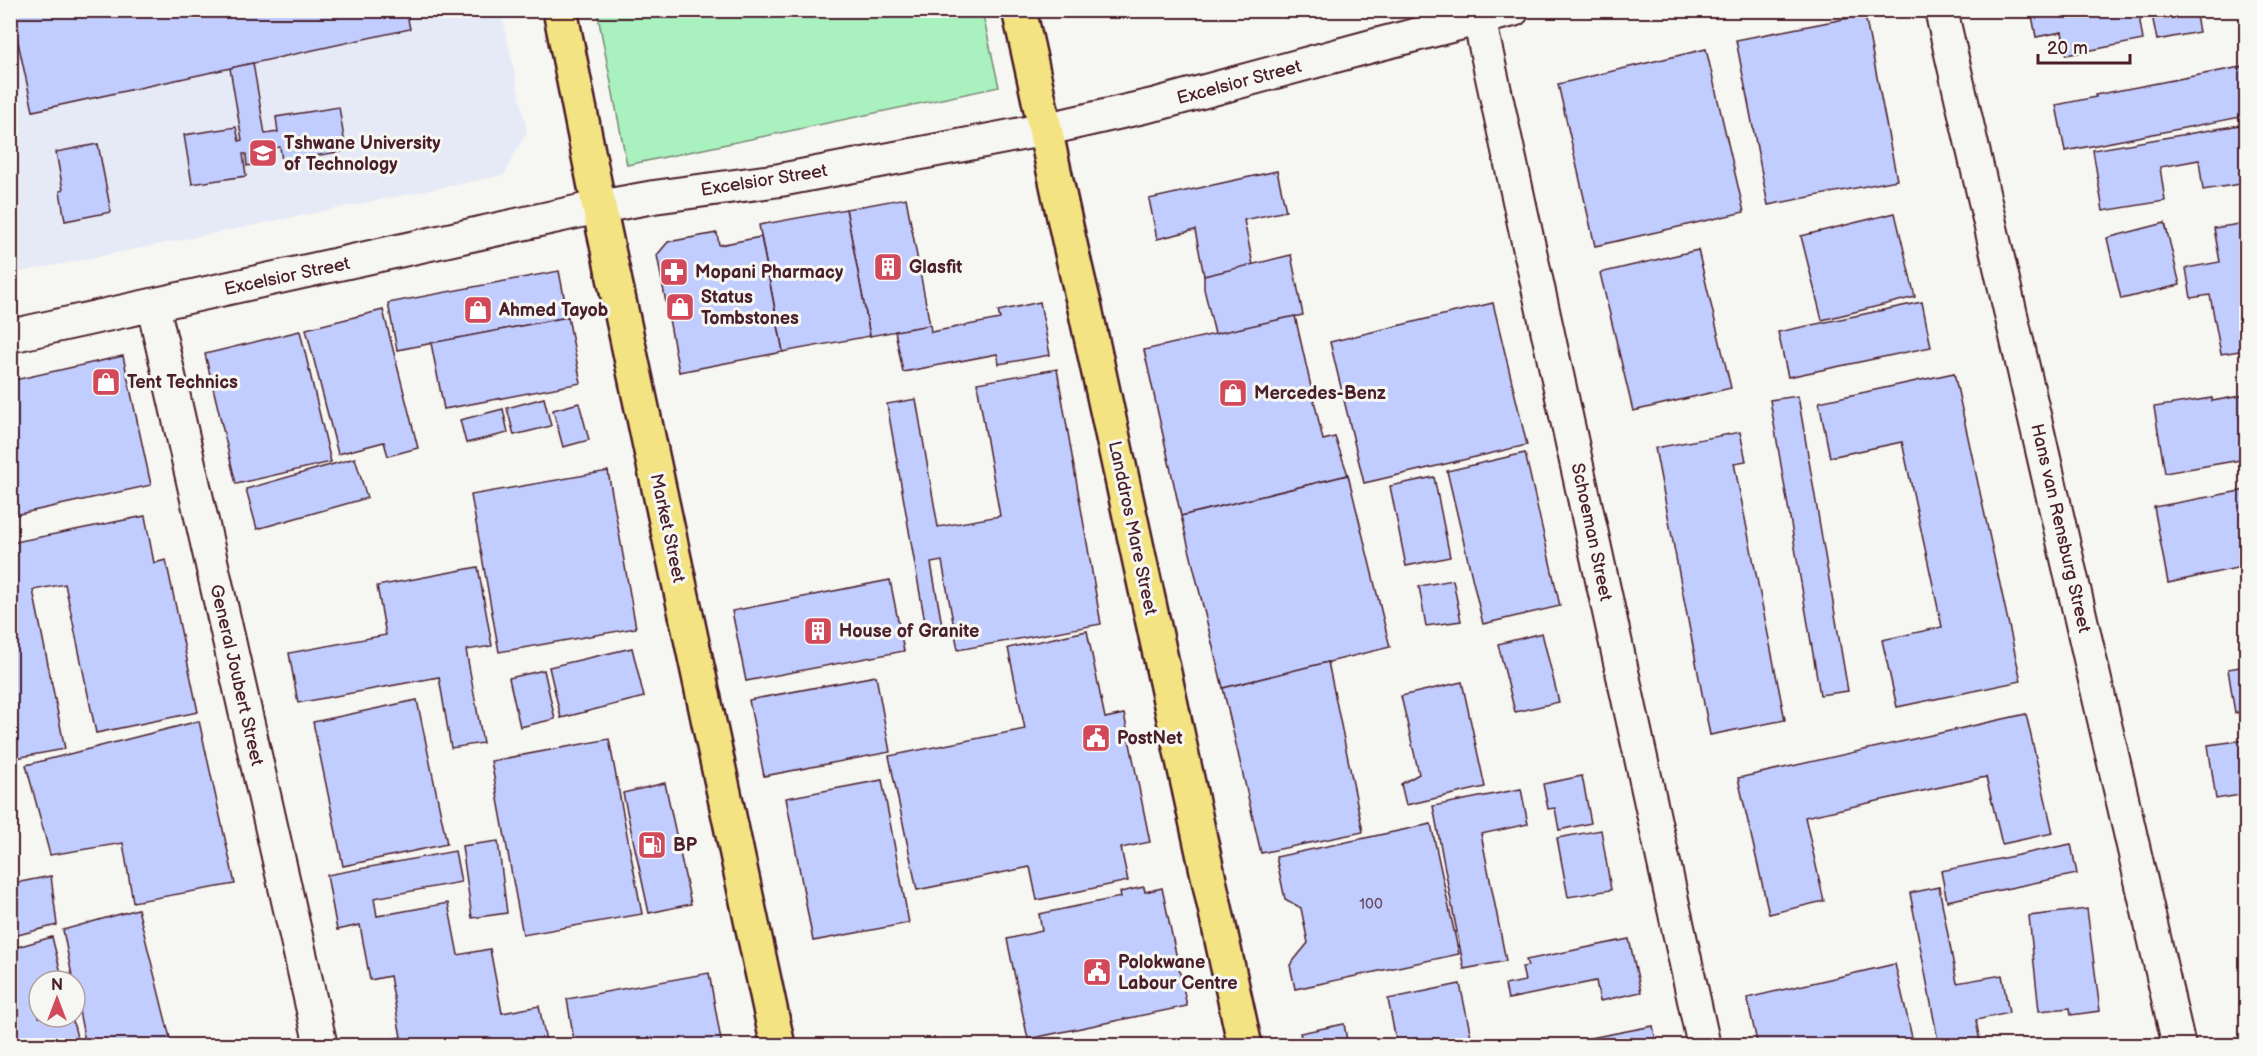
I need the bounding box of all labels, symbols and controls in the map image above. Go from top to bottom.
scale bar [2038,27,2130,65]
text: 20 m [2047,38,2088,59]
street label: Excelsior Street [1175,56,1304,109]
place label: Tshwane University of Technology [284,133,441,175]
school or university icon: Tshwane University of Technology [247,137,279,169]
street label: Excelsior Street [699,160,829,201]
building icon: Glasfit [872,251,904,283]
street label: Excelsior Street [222,253,352,300]
pharmacy icon: Mopani Pharmacy [658,256,690,288]
place label: Glasfit [909,257,962,278]
place label: Mopani Pharmacy [695,262,844,283]
place label: Status Tombstones [701,287,799,329]
shop icon: Status Tombstones [664,291,696,323]
shop icon: Ahmed Tayob [462,294,494,326]
place label: Ahmed Tayob [498,300,609,321]
shop icon: Tent Technics [90,366,122,398]
place label: Tent Technics [127,372,238,393]
shop icon: Mercedes-Benz [1217,377,1249,409]
place label: Mercedes-Benz [1254,383,1386,404]
street label: Hans van Rensburg Street [2026,422,2095,635]
street label: Landdros Mare Street [1104,439,1161,617]
street label: Schoeman Street [1567,461,1616,603]
street label: Market Street [646,472,689,585]
street label: General Joubert Street [205,582,268,768]
building icon: House of Granite [802,615,834,647]
place label: House of Granite [839,621,979,642]
public building icon: PostNet [1080,722,1112,754]
place label: PostNet [1117,728,1182,749]
fuel station icon: BP [636,829,668,861]
place label: BP [673,835,698,856]
house number: 100 [1359,895,1383,914]
place label: Polokwane Labour Centre [1118,952,1238,994]
public building icon: Polokwane Labour Centre [1081,956,1113,988]
north arrow [27,969,87,1029]
text: N [51,976,63,995]

